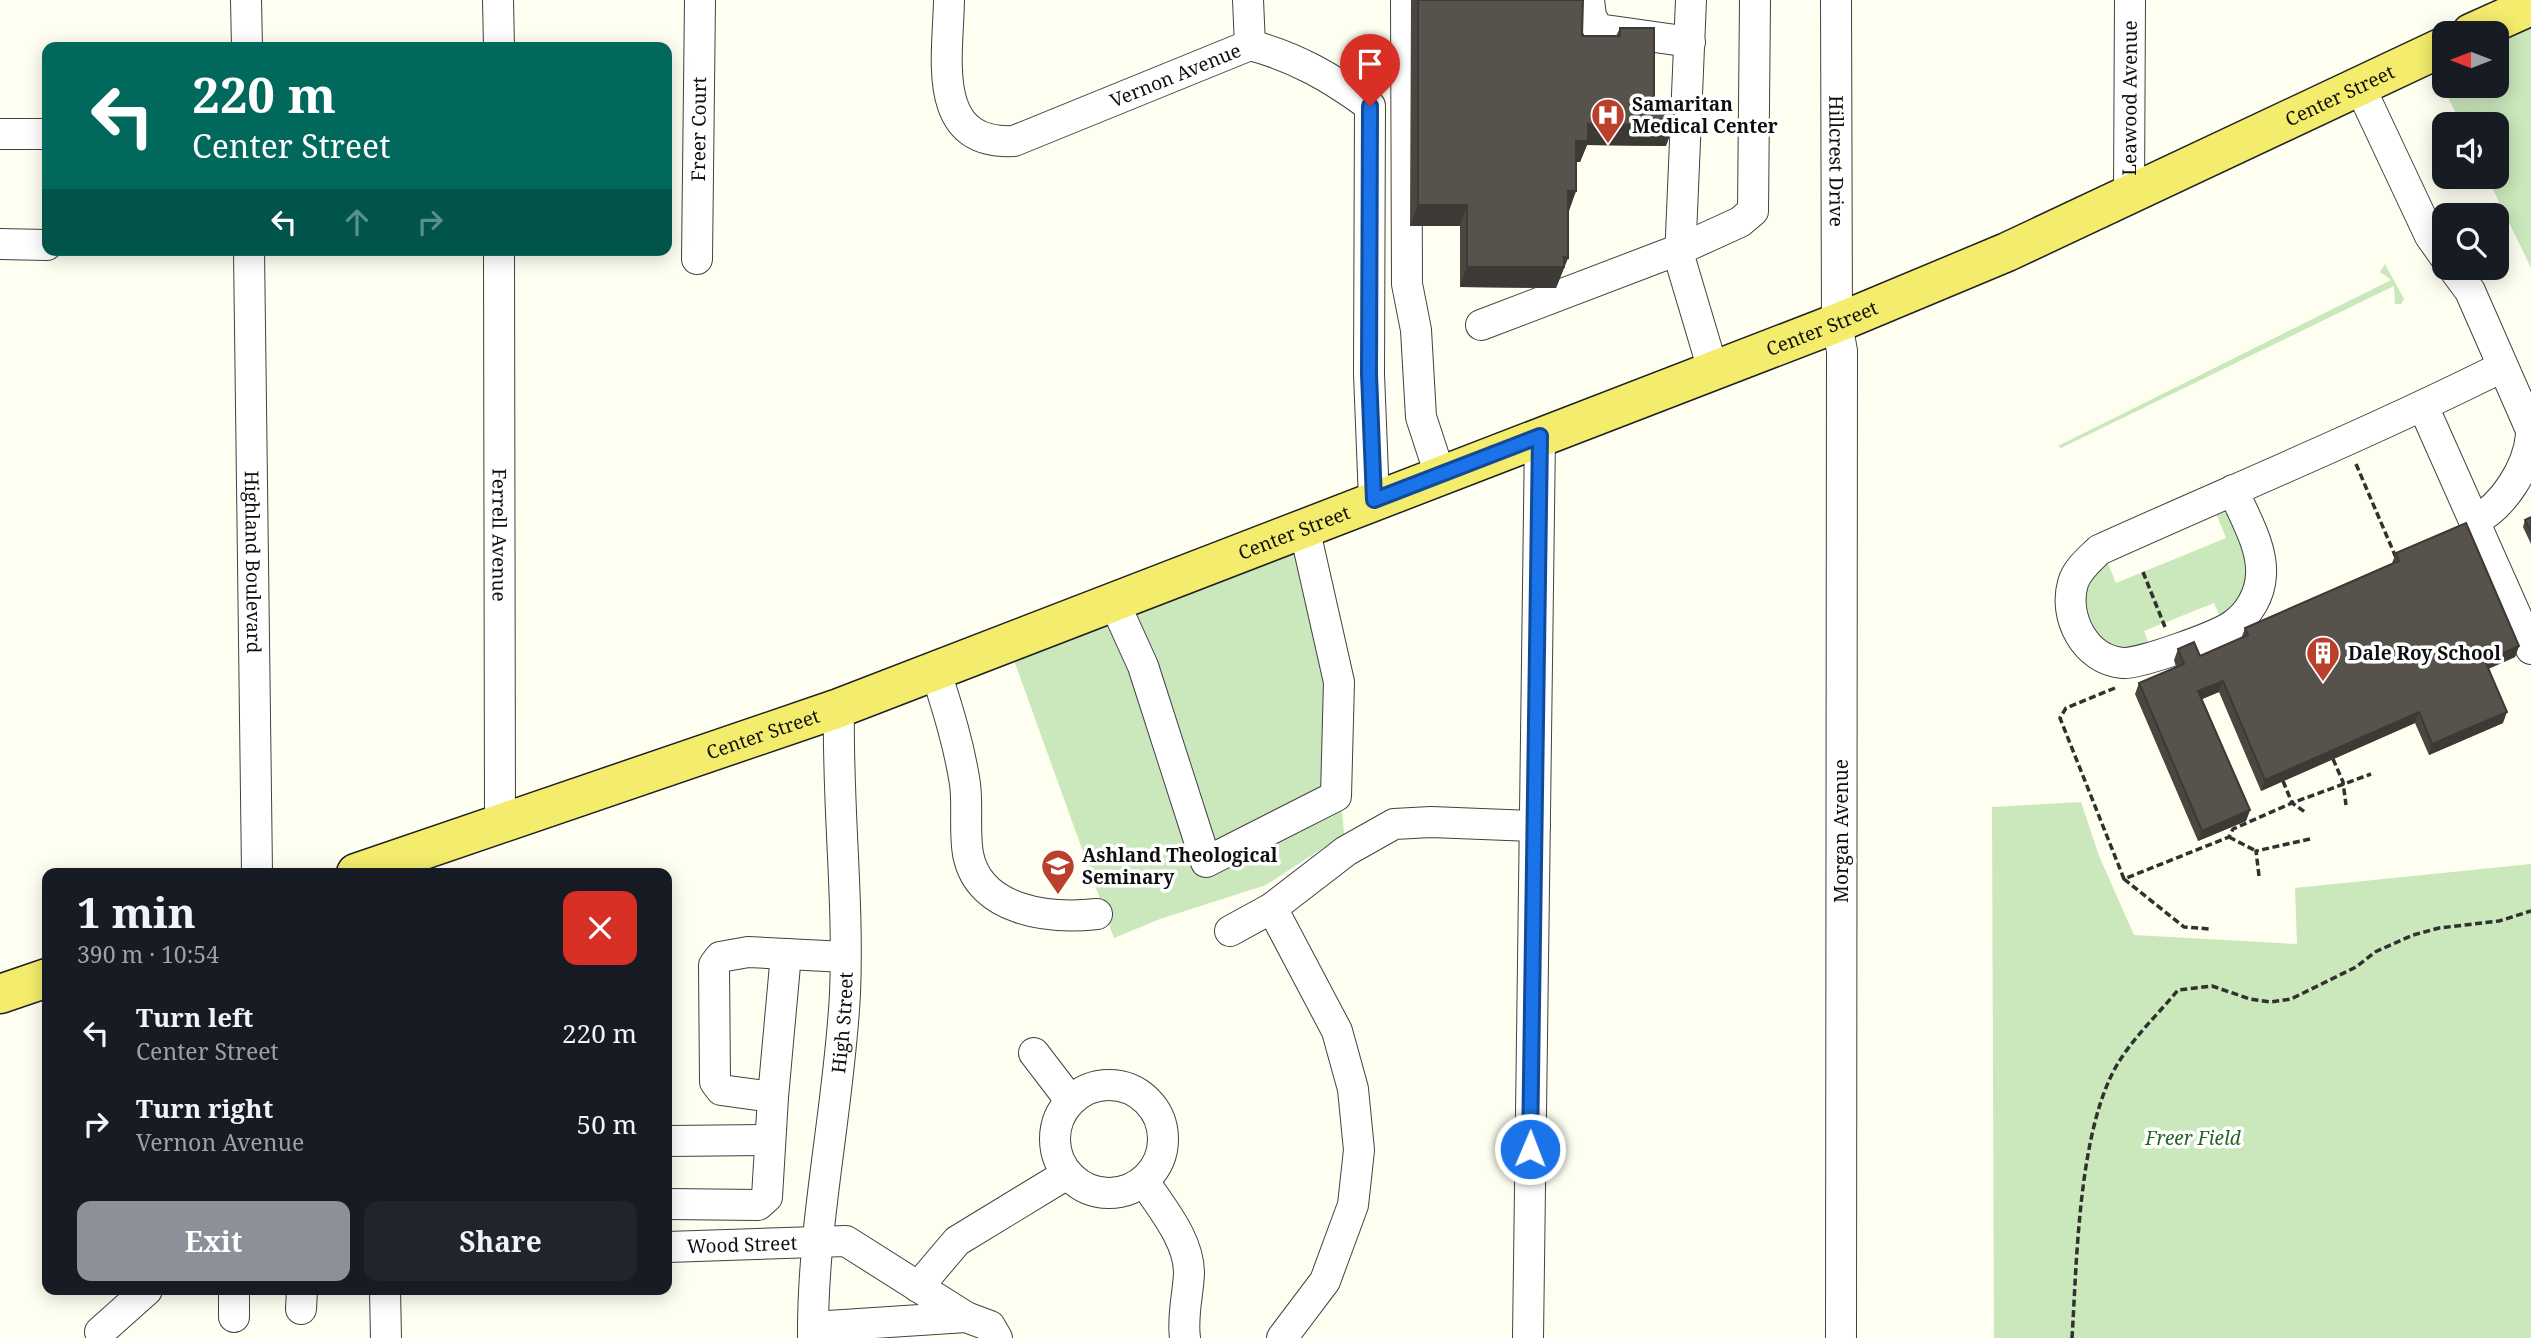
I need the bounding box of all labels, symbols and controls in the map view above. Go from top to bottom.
street label: Leawood Avenue [2116,20,2143,176]
north arrow [2432,21,2510,98]
map controls [2432,21,2509,280]
pin [1340,34,1400,106]
street label: Vernon Avenue [1106,37,1245,114]
icon: arrive [1351,45,1389,83]
street label: Center Street [2281,59,2399,132]
text: 220 m [192,61,336,127]
icon: left [77,70,168,161]
street label: Freer Court [685,76,712,182]
place label: Samaritan Medical Center [1632,91,1778,139]
street label: Hillcrest Drive [1823,95,1850,227]
hospital icon: Samaritan Medical Center [1589,96,1627,145]
button: sound [2432,112,2509,189]
text: Center Street [192,124,390,167]
icon: left [265,203,303,241]
icon: ahead [338,203,376,241]
icon: right [411,203,449,241]
button: search [2432,203,2509,280]
street label: Center Street [1762,294,1882,362]
street label: Ferrell Avenue [486,468,513,602]
street label: Highland Boulevard [239,470,267,654]
street label: Center Street [1234,499,1354,566]
building icon: Dale Roy School [2304,634,2342,683]
place label: Dale Roy School [2348,640,2501,666]
street label: Center Street [703,703,823,765]
street label: Morgan Avenue [1828,759,1854,903]
place label: Ashland Theological Seminary [1082,842,1278,890]
school or university icon: Ashland Theological Seminary [1039,847,1077,896]
text: 1 min [77,883,196,940]
button: close [563,891,637,965]
text: 390 m · 10:54 [77,938,219,970]
street label: High Street [825,971,859,1075]
text: Turn left [136,999,253,1035]
icon: left [77,1014,115,1052]
text: 220 m [562,1015,637,1051]
text: Center Street [136,1035,279,1067]
text: Turn right [136,1090,273,1126]
icon: right [77,1105,115,1143]
text: 50 m [577,1106,637,1142]
position arrow [1493,1112,1567,1186]
park label: Freer Field [2144,1125,2242,1151]
text: Vernon Avenue [136,1126,304,1158]
button: Exit [77,1201,350,1281]
button: Share [364,1201,637,1281]
street label: Wood Street [686,1230,798,1259]

